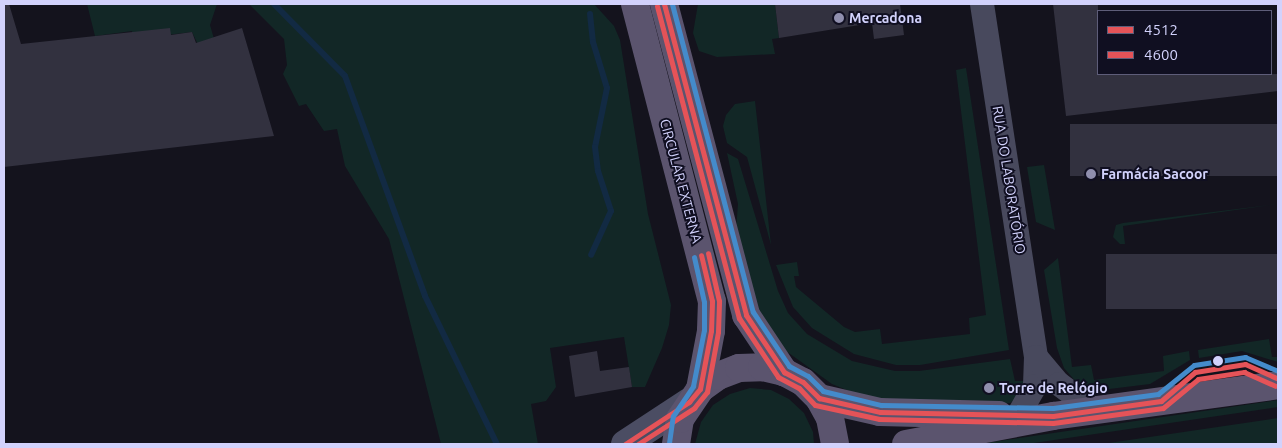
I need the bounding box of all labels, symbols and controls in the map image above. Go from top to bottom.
place label: Mercadona [849,10,922,26]
legend [1097,10,1272,75]
marker: Mercadona [833,12,845,24]
text: 4512 [1144,21,1178,38]
text: 4600 [1144,46,1178,63]
street label: RUA DO LABORATÓRIO [989,105,1029,255]
street label: CIRCULAR EXTERNA [656,117,706,245]
place label: Farmácia Sacoor [1101,166,1208,182]
marker: Farmácia Sacoor [1085,168,1097,180]
unlabelled marker [1213,356,1223,366]
place label: Torre de Relógio [999,380,1108,396]
marker: Torre de Relógio [983,382,995,394]

